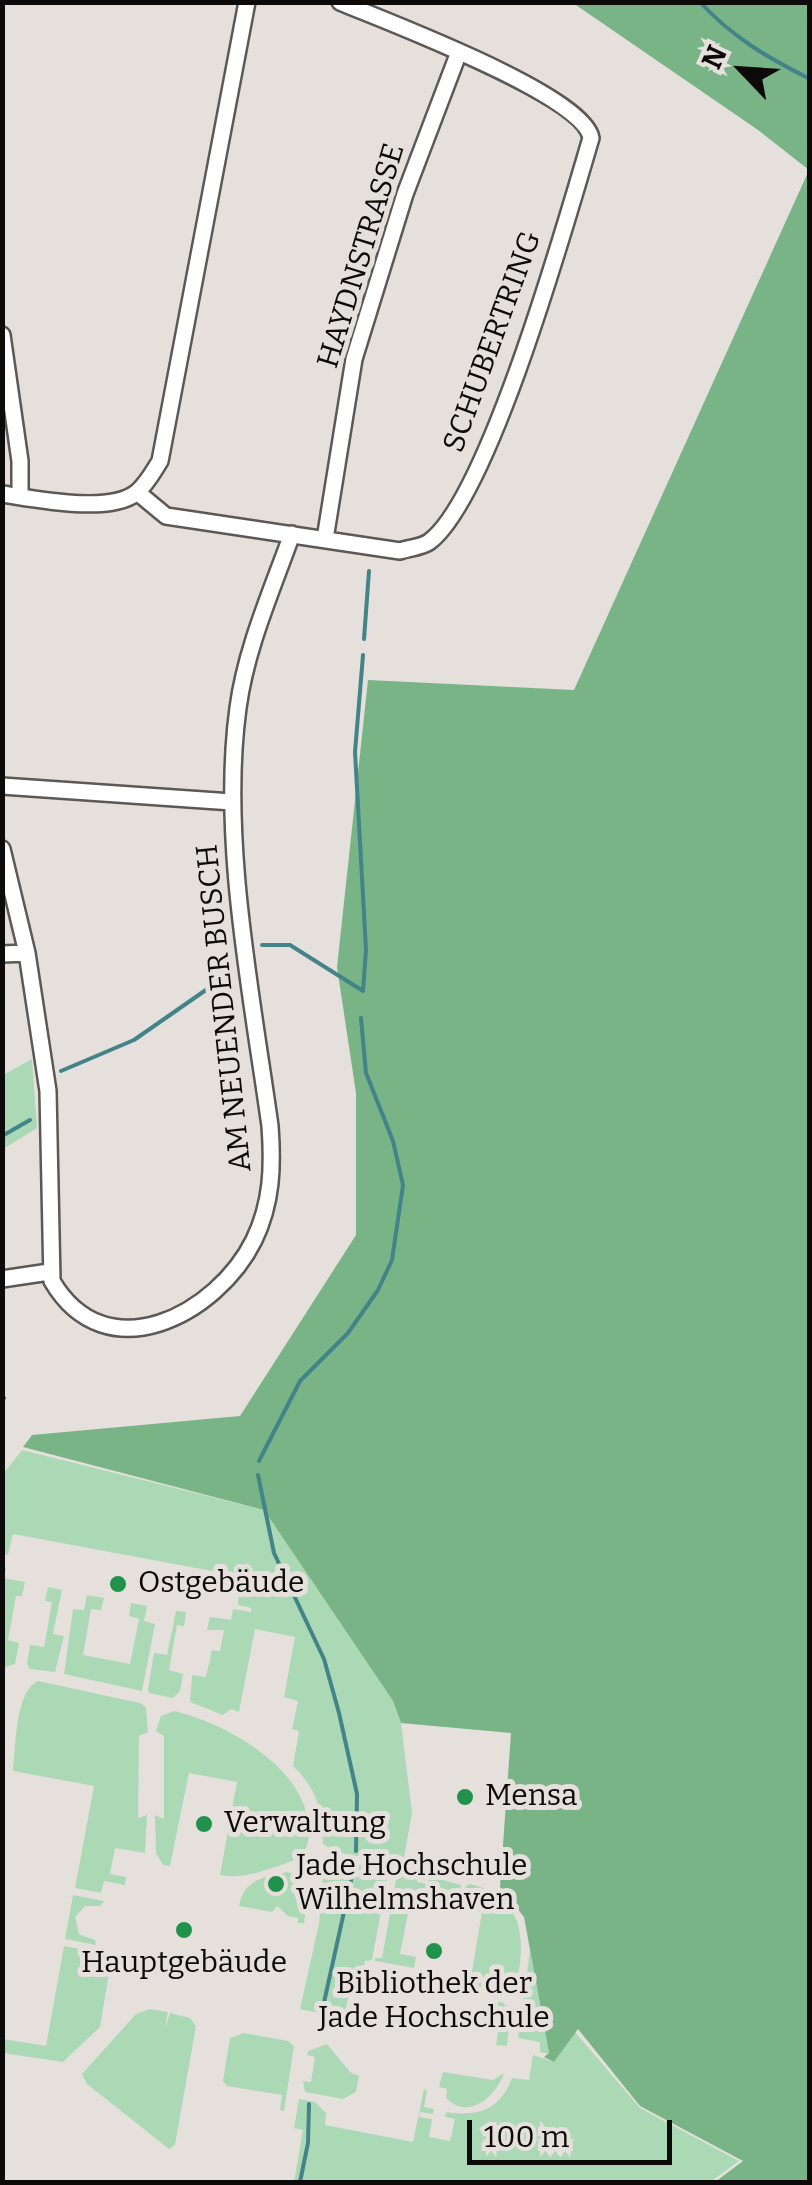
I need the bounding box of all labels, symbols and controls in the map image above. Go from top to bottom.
north arrow [692,20,792,120]
text: N [695,40,734,74]
street label: HAYDNSTRASSE [311,139,413,373]
street label: SCHUBERTRING [436,227,550,457]
street label: AM NEUENDER BUSCH [190,842,260,1174]
place label: Ostgebäude [138,1566,304,1602]
marker: Ostgebäude [107,1573,129,1595]
place label: Mensa [485,1779,577,1815]
marker: Mensa [454,1786,476,1808]
place label: Verwaltung [224,1806,386,1842]
marker: Verwaltung [193,1813,215,1835]
place label: Jade Hochschule Wilhelmshaven [296,1849,528,1920]
marker: Jade Hochschule Wilhelmshaven [265,1873,287,1895]
marker: Hauptgebäude [173,1919,195,1941]
marker: Bibliothek der Jade Hochschule [423,1940,445,1962]
place label: Hauptgebäude [81,1946,287,1982]
place label: Bibliothek der Jade Hochschule [318,1967,550,2038]
scale bar [472,2100,677,2162]
text: 100 m [484,2119,569,2155]

